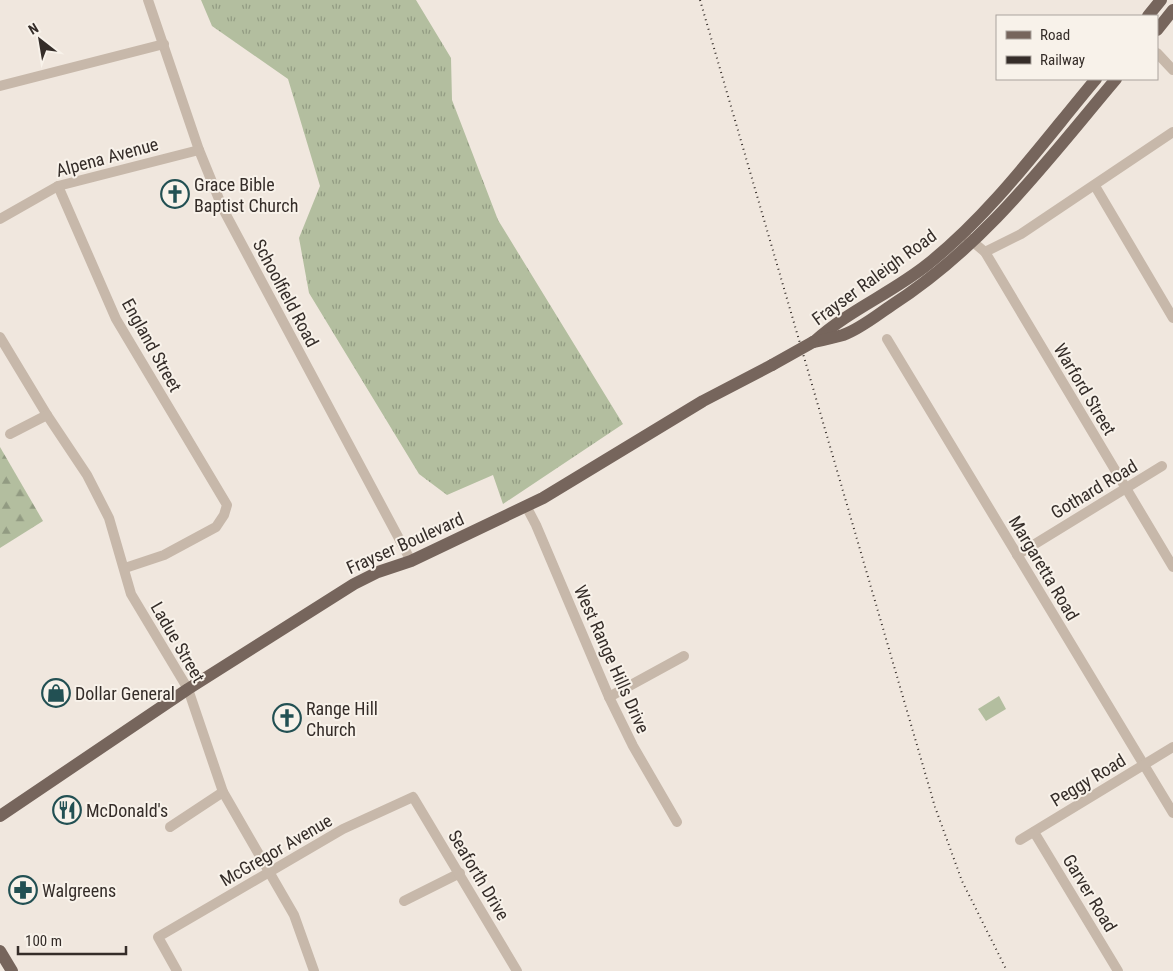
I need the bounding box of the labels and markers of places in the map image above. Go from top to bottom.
place label: Grace Bible Baptist Church [194,174,298,216]
church icon: Grace Bible Baptist Church [160,179,190,209]
shop icon: Dollar General [41,678,71,708]
place label: Dollar General [75,683,175,704]
place label: Range Hill Church [306,698,378,740]
church icon: Range Hill Church [272,703,302,733]
restaurant icon: McDonald's [52,795,82,825]
place label: McDonald's [86,800,168,821]
pharmacy icon: Walgreens [8,875,38,905]
place label: Walgreens [42,880,116,901]

